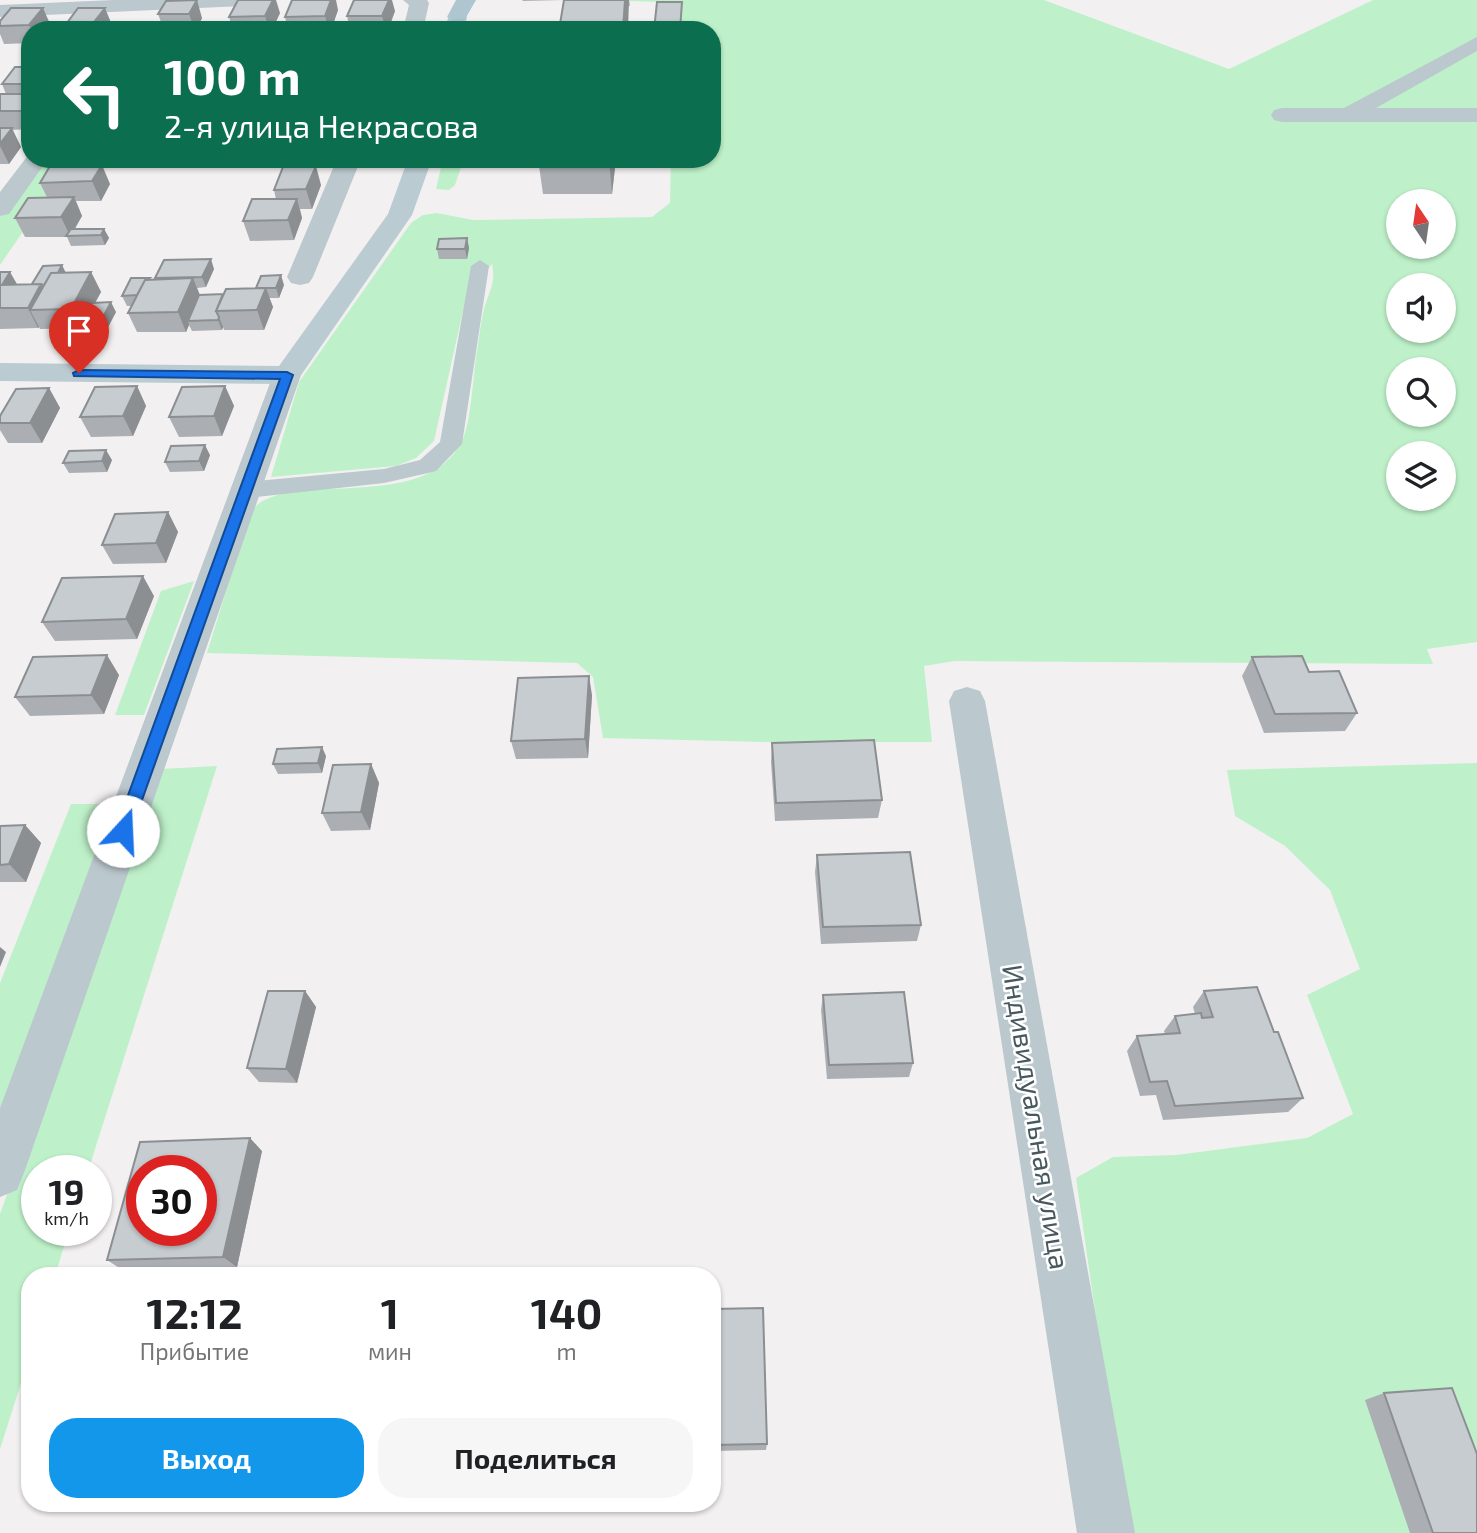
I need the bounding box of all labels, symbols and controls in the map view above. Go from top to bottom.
text: 100 m [164,46,301,105]
icon: left [49,49,140,140]
text: 2-я улица Некрасова [164,106,479,144]
north arrow [1386,189,1456,259]
map controls [1386,189,1456,511]
button: sound [1386,273,1456,343]
pin [49,301,109,373]
icon: arrive [60,312,98,350]
button: search [1386,357,1456,427]
button: layers [1386,441,1456,511]
position arrow [86,794,160,868]
street label: Индивидуальная улица [996,962,1078,1272]
speed limit sign: 30 [126,1155,217,1246]
text: 19 [49,1170,84,1212]
text: km/h [44,1207,89,1229]
text: 12:12 [146,1287,242,1337]
text: 1 [381,1287,399,1337]
text: 140 [531,1287,602,1337]
text: Прибытие [140,1337,249,1365]
text: мин [368,1337,412,1365]
text: m [556,1337,577,1365]
button: Выход [49,1418,364,1498]
button: Поделиться [378,1418,693,1498]

